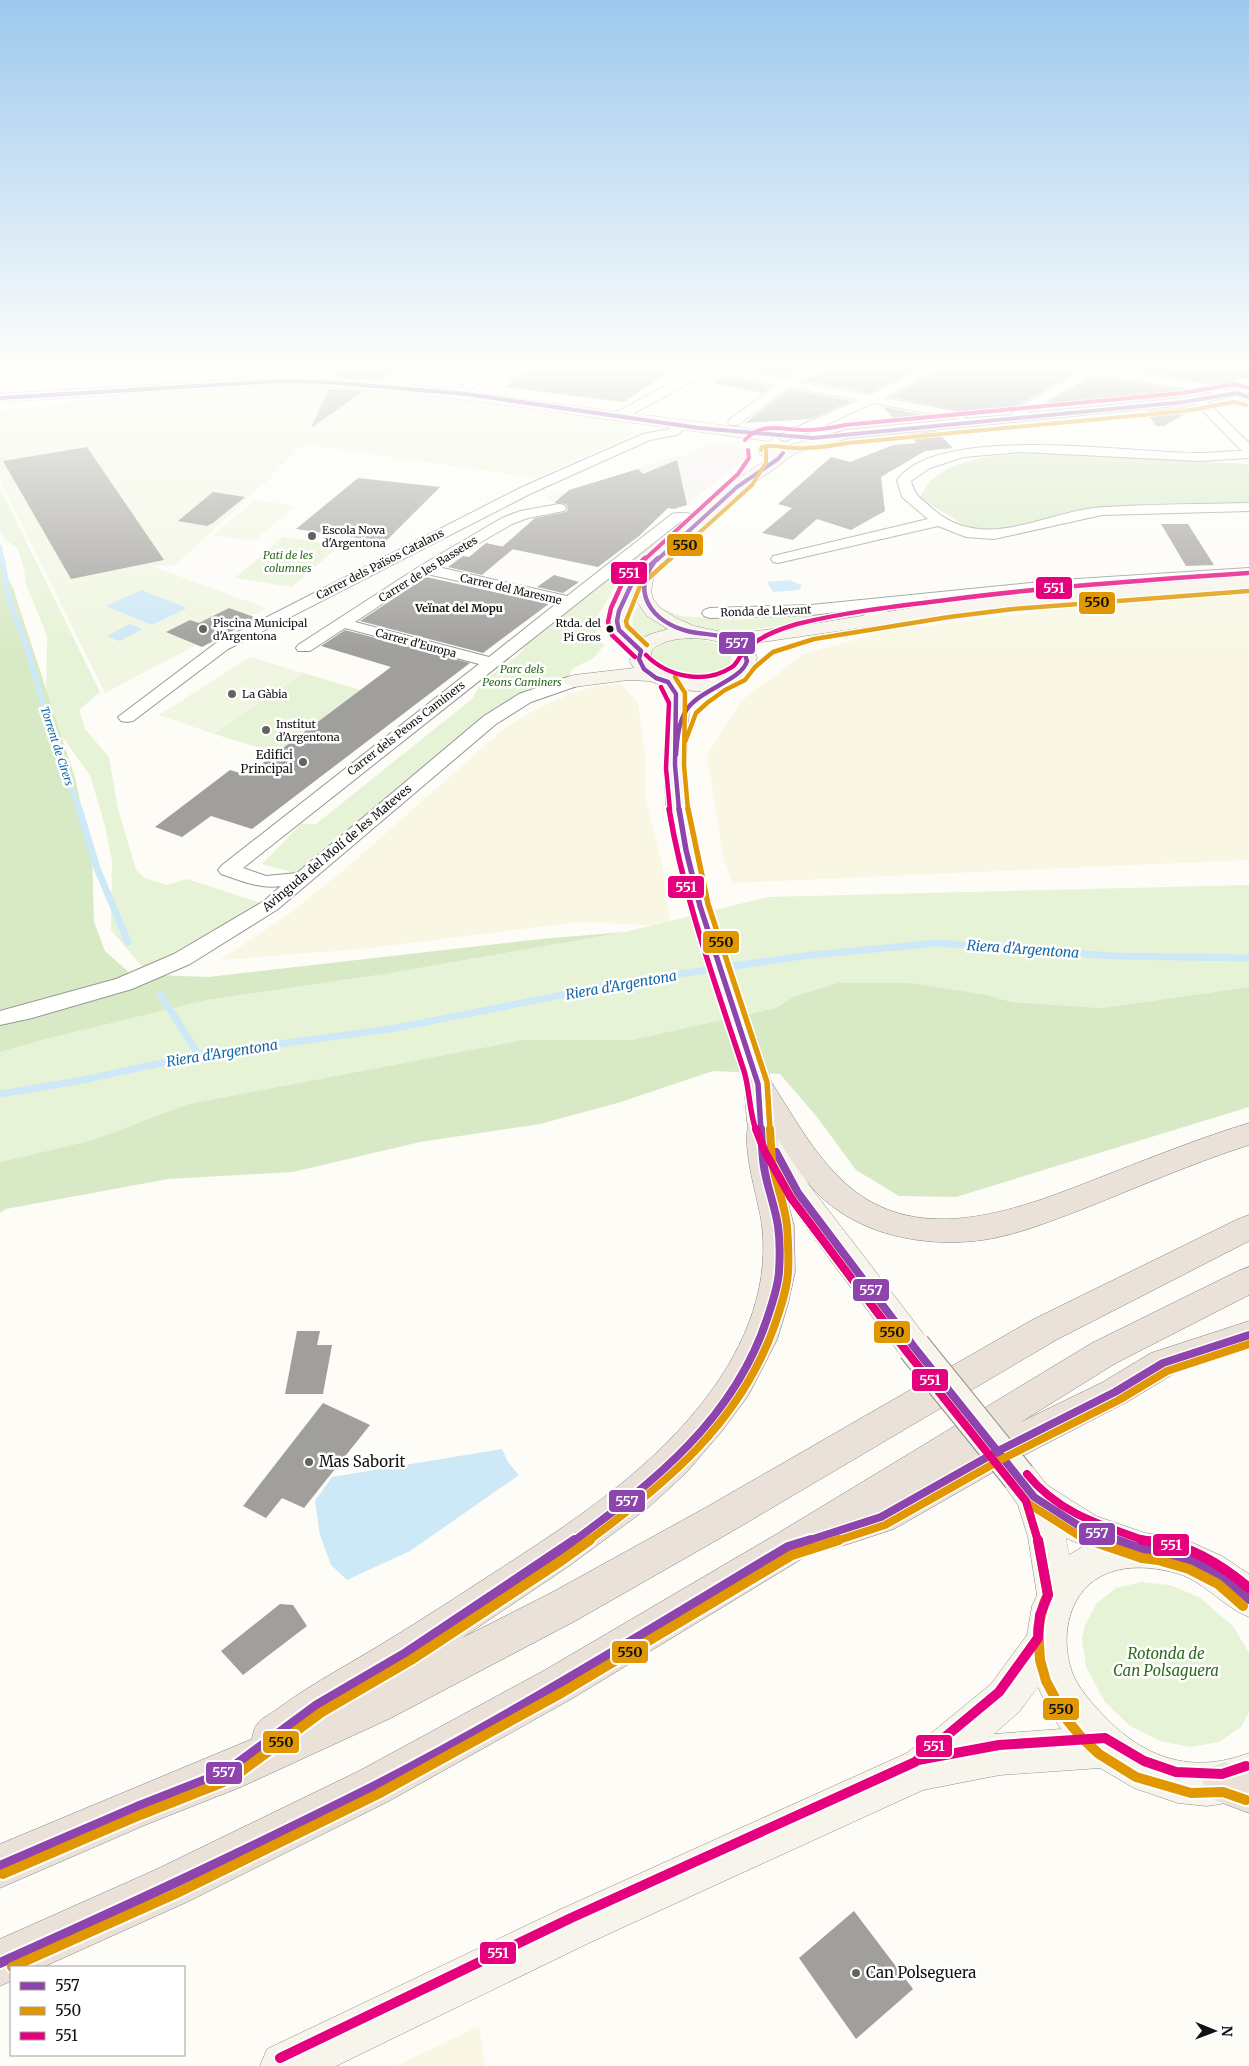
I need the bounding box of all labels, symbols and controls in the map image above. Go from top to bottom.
place label: Escola Nova d'Argentona [322,523,386,550]
street label: Carrer dels Països Catalans [314,526,446,602]
marker: Escola Nova d'Argentona [306,530,318,542]
street label: Carrer de les Bassetes [376,533,480,605]
line badge: 550 [666,533,704,557]
text: 550 [673,536,697,554]
park label: Pati de les columnes [263,548,313,575]
line badge: 551 [610,561,648,585]
text: 551 [618,564,640,582]
street label: Carrer del Maresme [459,570,563,608]
line badge: 551 [1035,576,1073,600]
text: 551 [1043,579,1065,597]
line badge: 550 [1078,591,1116,615]
text: 550 [1085,593,1109,611]
district label: Veïnat del Mopu [414,601,503,615]
street label: Ronda de Llevant [720,602,812,620]
place label: Piscina Municipal d'Argentona [213,616,308,643]
place label: Rtda. del Pi Gros [556,616,602,644]
marker: Piscina Municipal d'Argentona [197,623,209,635]
marker: Rtda. del Pi Gros [605,624,615,634]
street label: Carrer d'Europa [374,625,458,661]
line badge: 557 [718,631,756,655]
text: 557 [725,634,749,652]
park label: Parc dels Peons Caminers [482,662,562,689]
street label: Carrer dels Peons Caminers [344,678,468,778]
place label: La Gàbia [242,687,288,701]
marker: La Gàbia [226,688,238,700]
water label: Torrent de Cirers [38,705,77,788]
place label: Institut d'Argentona [276,717,340,744]
marker: Institut d'Argentona [260,724,272,736]
place label: Edifici Principal [241,747,293,776]
marker: Edifici Principal [297,756,309,768]
street label: Avinguda del Molí de les Mateves [258,781,414,915]
line badge: 551 [667,875,705,899]
text: 551 [675,878,697,896]
line badge: 550 [702,930,740,954]
text: 550 [709,933,733,951]
water label: Riera d'Argentona [966,936,1080,962]
water label: Riera d'Argentona [564,966,678,1004]
water label: Riera d'Argentona [165,1035,279,1071]
line badge: 557 [852,1278,890,1302]
text: 557 [859,1281,883,1299]
line badge: 550 [873,1320,911,1344]
text: 550 [880,1323,904,1341]
line badge: 551 [911,1368,949,1392]
text: 551 [919,1371,941,1389]
place label: Mas Saborit [319,1452,405,1471]
marker: Mas Saborit [303,1456,315,1468]
line badge: 557 [608,1489,646,1513]
text: 557 [615,1492,639,1510]
line badge: 557 [1078,1522,1116,1546]
text: 557 [1085,1524,1109,1542]
line badge: 551 [1152,1533,1190,1557]
text: 551 [1160,1536,1182,1554]
line badge: 550 [611,1640,649,1664]
text: 550 [618,1643,642,1661]
park label: Rotonda de Can Polsaguera [1113,1644,1219,1680]
line badge: 550 [1042,1697,1080,1721]
text: 550 [1049,1700,1073,1718]
line badge: 550 [262,1730,300,1754]
text: 550 [269,1733,293,1751]
line badge: 551 [915,1734,953,1758]
text: 551 [923,1737,945,1755]
line badge: 557 [205,1761,243,1785]
text: 557 [212,1763,236,1781]
line badge: 551 [479,1941,517,1965]
text: 551 [487,1944,509,1962]
place label: Can Polseguera [866,1963,976,1982]
legend [10,1966,185,2056]
marker: Can Polseguera [850,1967,862,1979]
text: 557 [55,1976,80,1995]
text: 550 [55,2001,81,2020]
north arrow [1189,2006,1239,2056]
text: 551 [55,2026,78,2045]
text: N [1218,2026,1236,2037]

